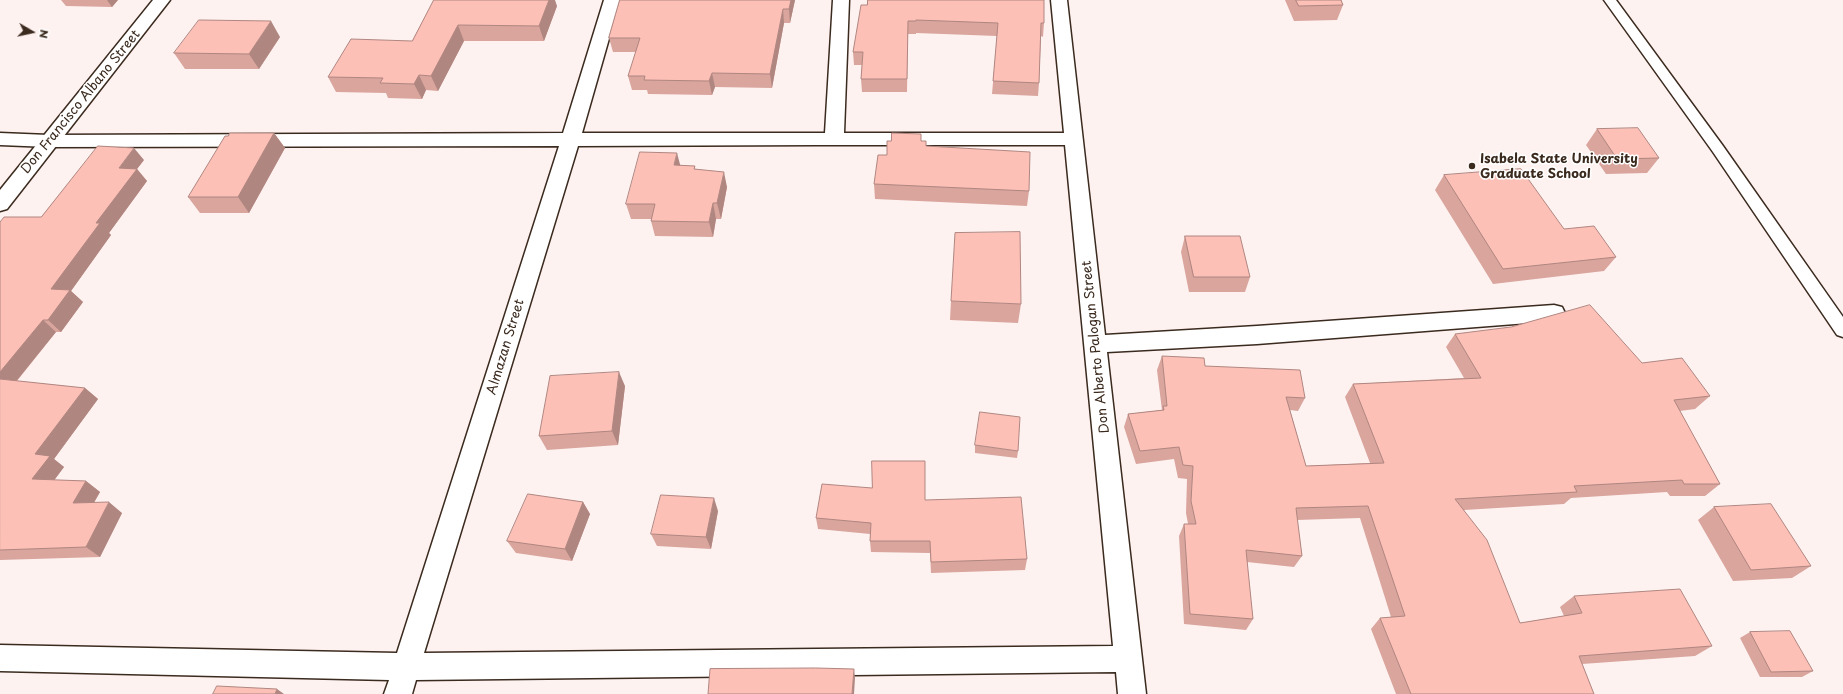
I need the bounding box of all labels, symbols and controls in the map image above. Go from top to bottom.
north arrow [12,12,52,52]
street label: Don Francisco Albano Street [18,27,144,177]
text: N [35,28,53,40]
place label: Isabela State University Graduate School [1480,151,1638,182]
marker: Isabela State University Graduate School [1467,161,1477,171]
street label: Don Alberto Palogan Street [1079,260,1113,434]
street label: Almazan Street [484,297,528,397]

